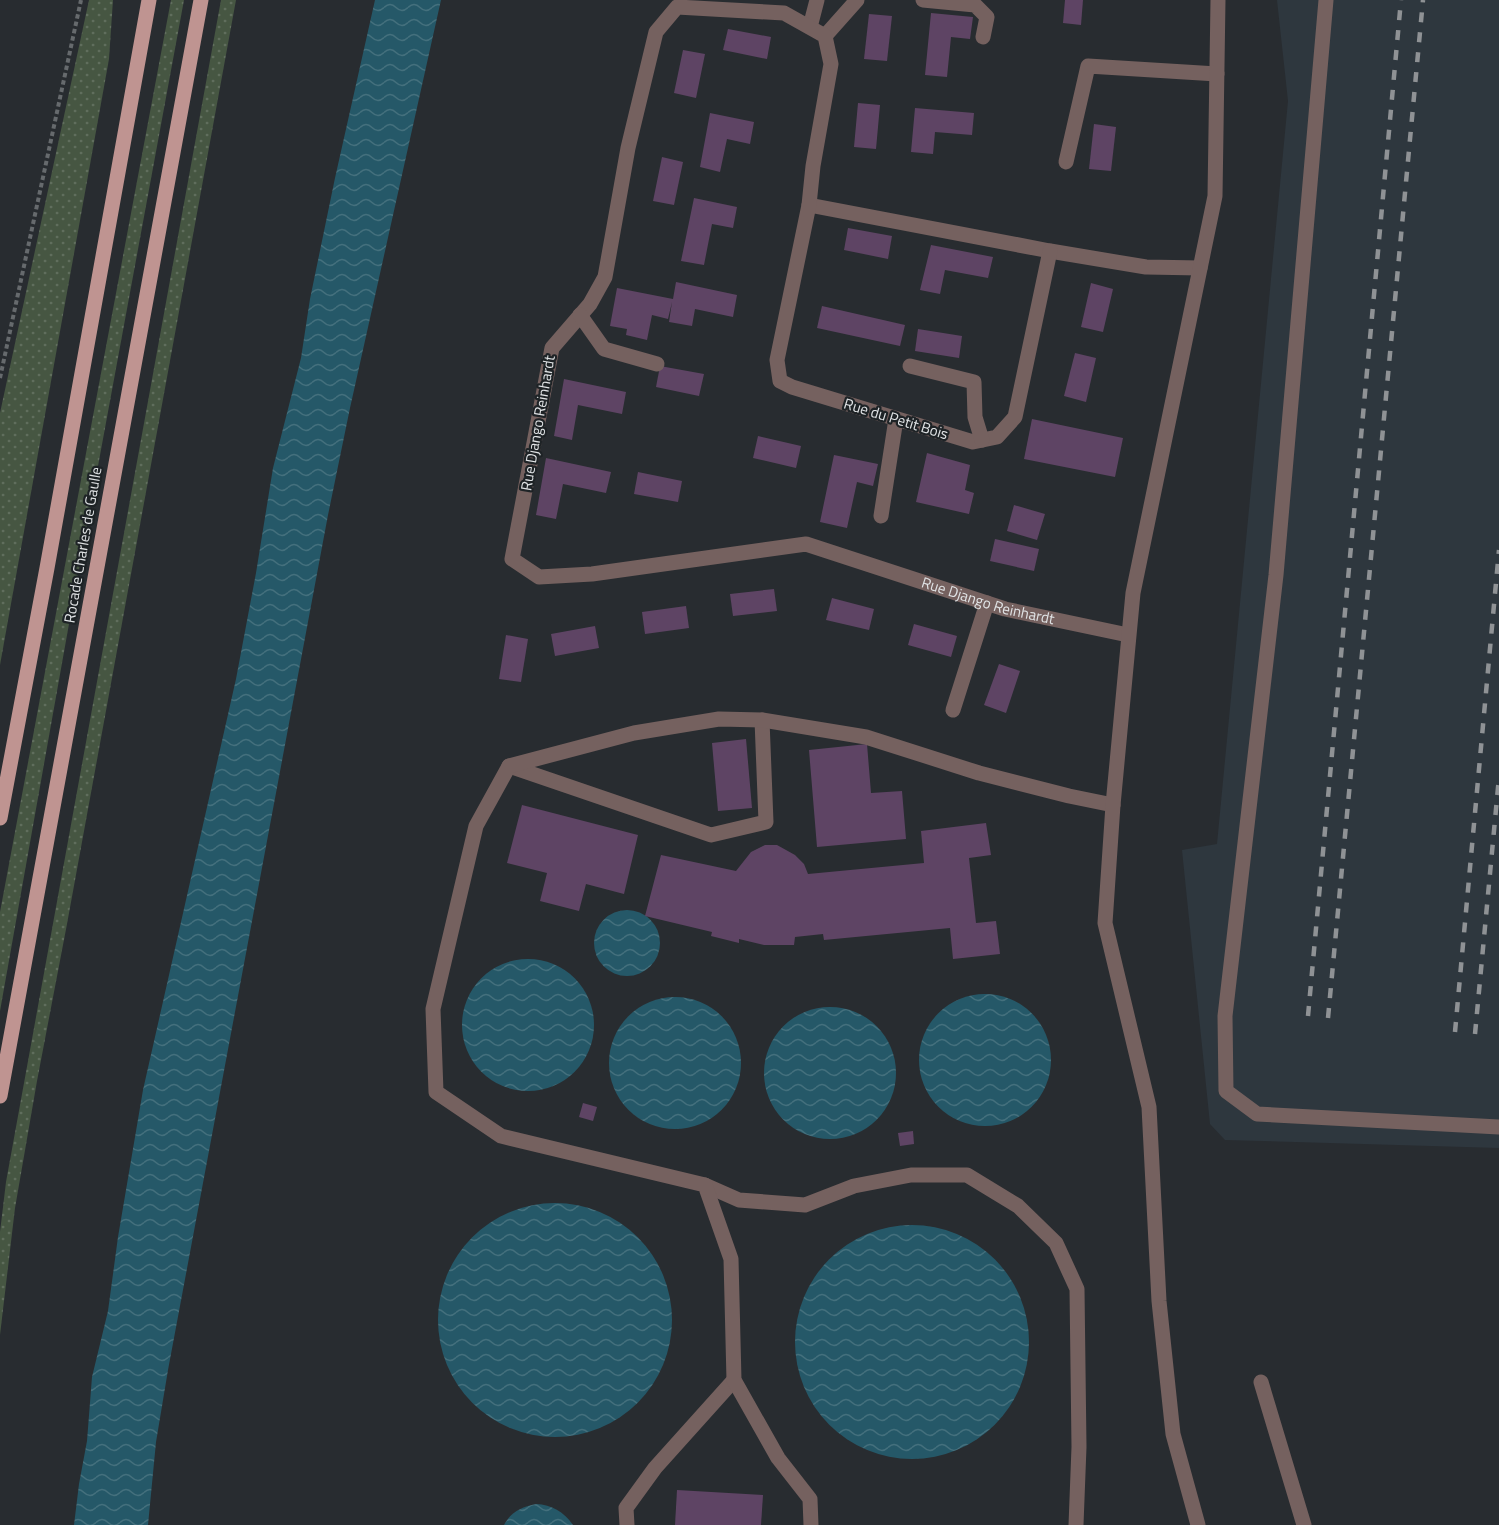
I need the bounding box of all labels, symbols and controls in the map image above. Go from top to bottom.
street label: Rue Django Reinhardt [514,353,561,493]
street label: Rue du Petit Bois [841,392,951,445]
street label: Rocade Charles de Gaulle [57,465,108,625]
street label: Rue Django Reinhardt [919,571,1057,630]

